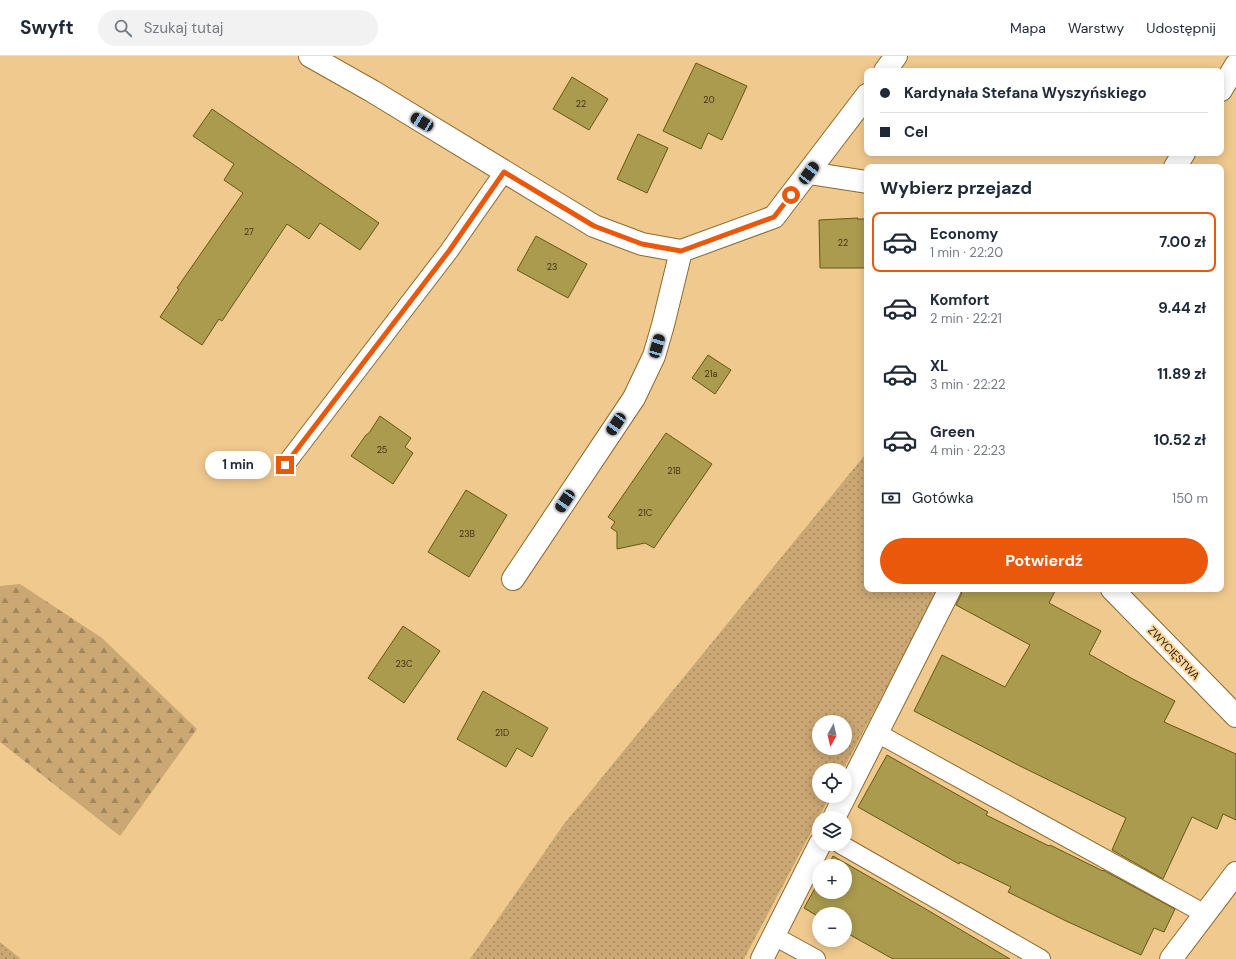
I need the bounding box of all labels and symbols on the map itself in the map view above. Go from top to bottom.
house number: 20 [703,94,715,106]
house number: 22 [576,98,586,110]
car [409,111,435,133]
car [797,160,821,186]
route start [782,186,800,204]
house number: 27 [244,226,254,238]
house number: 22 [838,237,848,249]
house number: 23 [547,261,557,273]
car [648,333,666,359]
house number: 21a [705,368,718,380]
car [604,411,628,437]
house number: 25 [377,444,387,456]
callout: 1 min [205,451,271,479]
route end [276,456,294,474]
house number: 21B [667,465,681,477]
car [553,488,577,514]
house number: 21C [638,507,653,519]
house number: 23B [459,528,475,540]
street label: ZWYCIĘSTWA [1145,623,1203,683]
house number: 23C [396,658,413,670]
north arrow [812,715,852,755]
house number: 21D [495,727,509,739]

